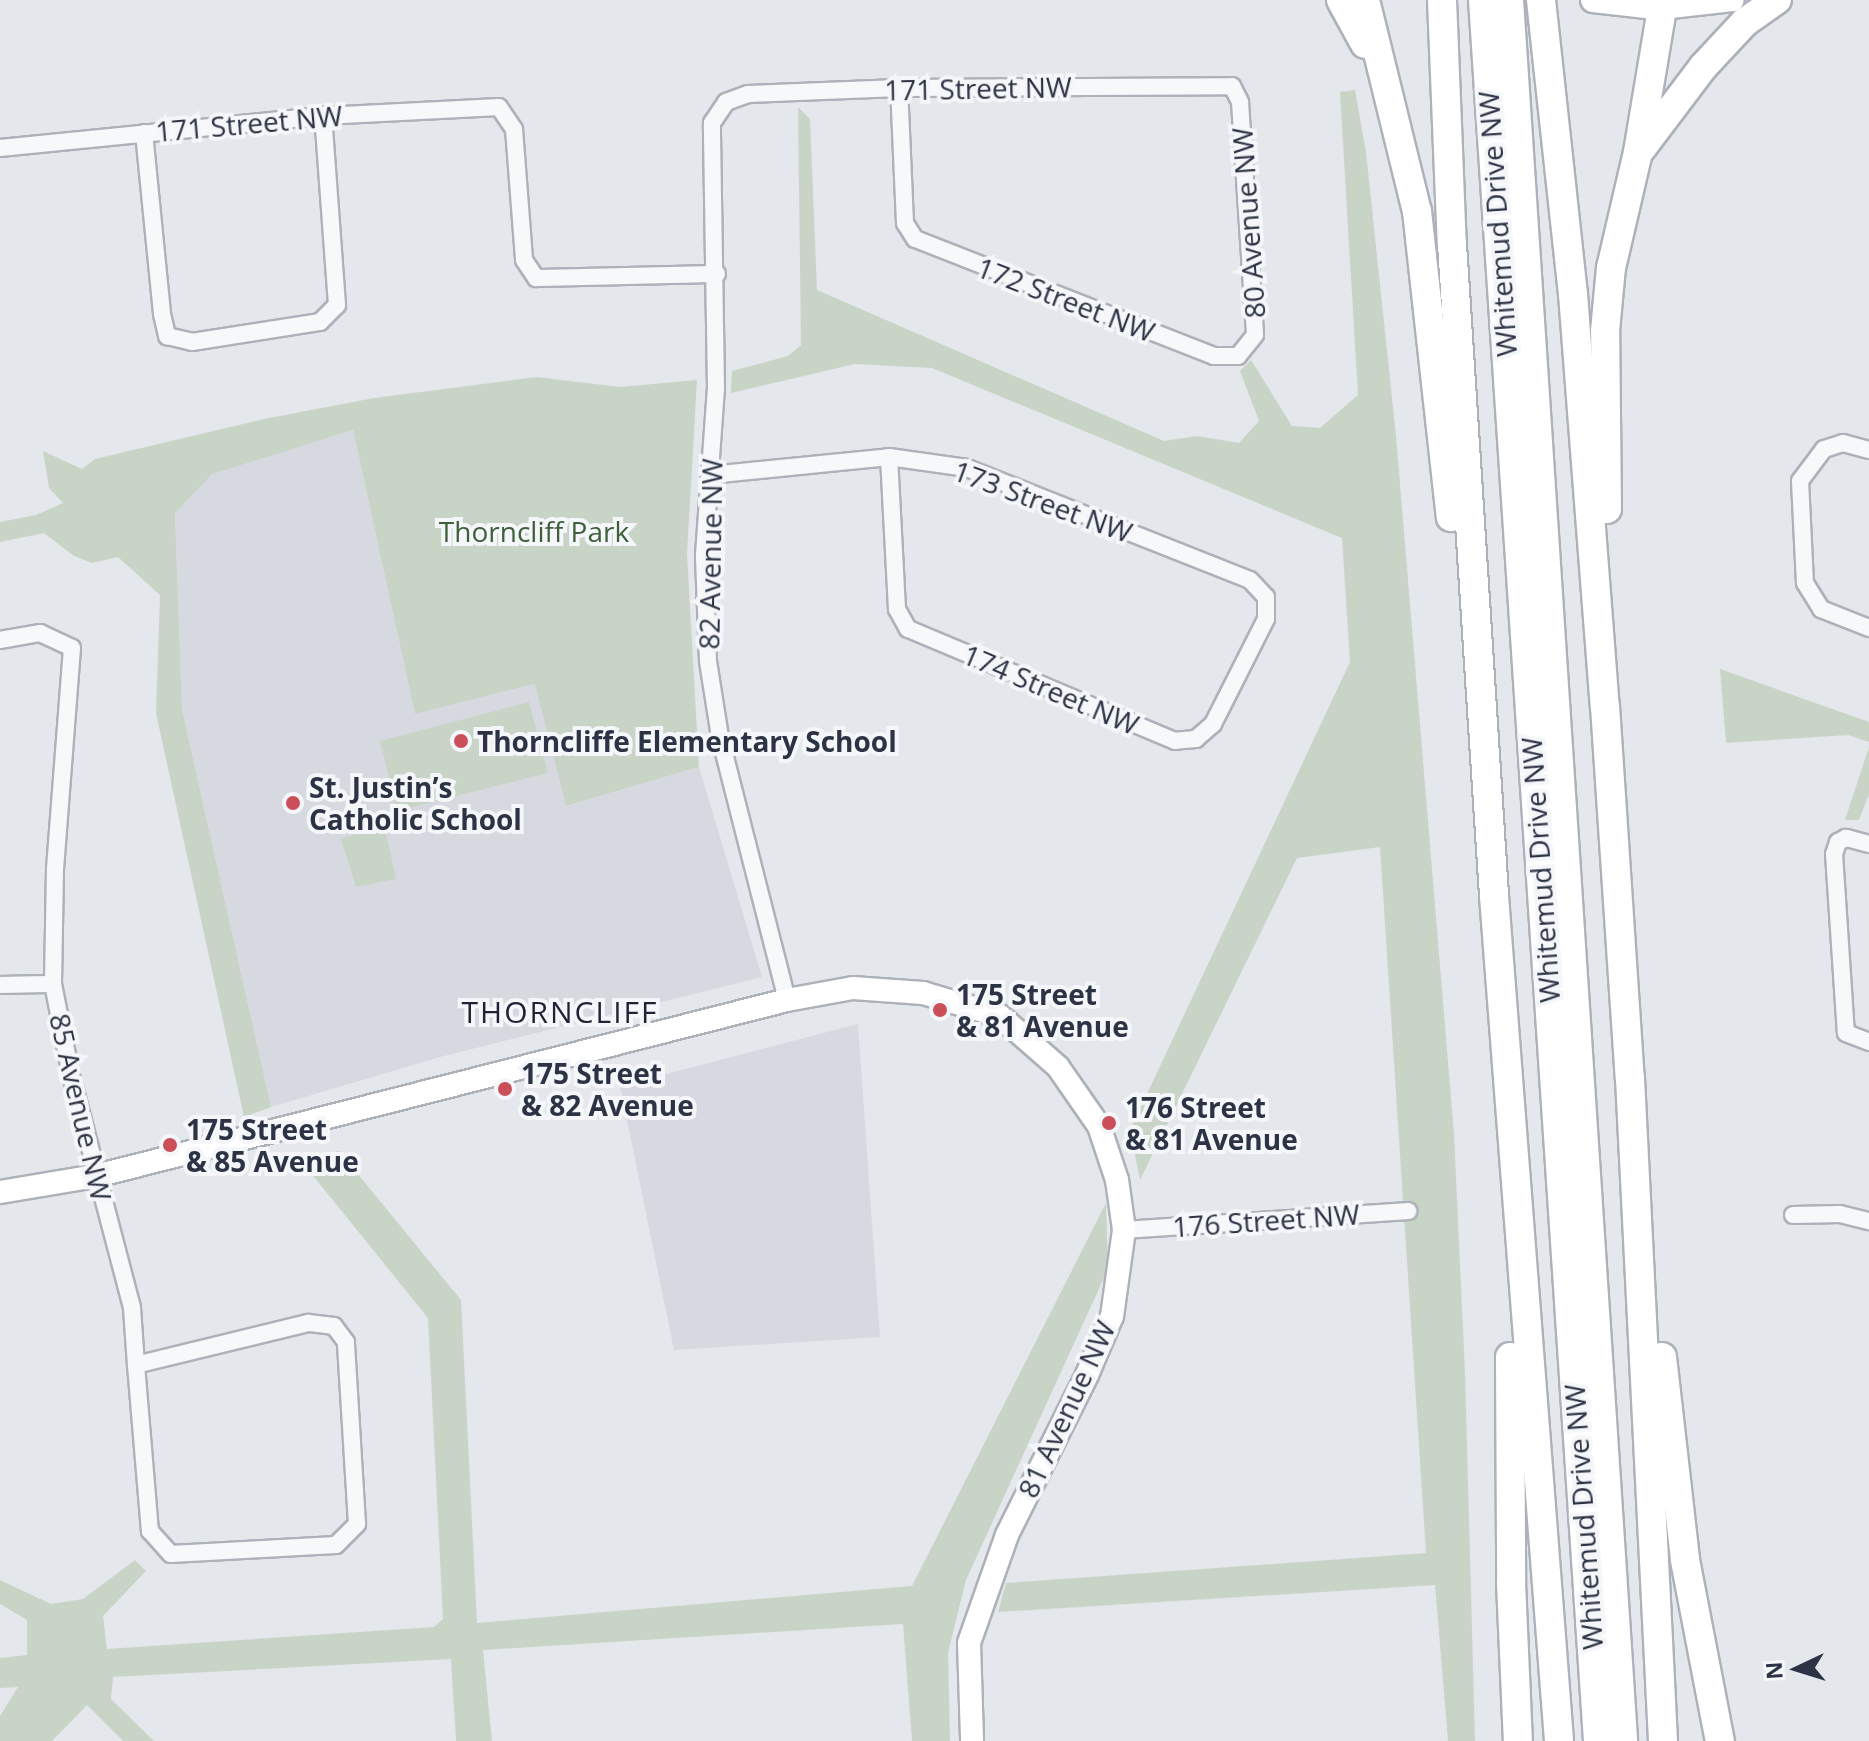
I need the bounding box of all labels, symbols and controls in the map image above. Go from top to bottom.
street label: 171 Street NW [884,70,1072,106]
street label: Whitemud Drive NW [1471,90,1523,358]
street label: 171 Street NW [154,98,344,148]
street label: 80 Avenue NW [1225,127,1271,319]
street label: 172 Street NW [972,250,1160,348]
street label: 173 Street NW [949,453,1137,549]
street label: 82 Avenue NW [692,458,728,650]
park label: Thorncliff Park [439,514,629,548]
street label: 174 Street NW [958,637,1144,741]
place label: Thorncliffe Elementary School [477,724,897,758]
marker: Thorncliffe Elementary School [452,732,470,750]
street label: Whitemud Drive NW [1514,736,1566,1004]
place label: St. Justin’s Catholic School [309,770,522,836]
marker: St. Justin’s Catholic School [284,794,302,812]
place label: 175 Street & 81 Avenue [956,977,1129,1043]
district label: THORNCLIFF [462,994,658,1030]
marker: 175 Street & 81 Avenue [931,1001,949,1019]
street label: 85 Avenue NW [43,1010,119,1204]
place label: 175 Street & 82 Avenue [521,1056,694,1122]
marker: 175 Street & 82 Avenue [496,1080,514,1098]
place label: 176 Street & 81 Avenue [1125,1090,1298,1156]
place label: 175 Street & 85 Avenue [186,1112,359,1178]
marker: 176 Street & 81 Avenue [1100,1114,1118,1132]
marker: 175 Street & 85 Avenue [161,1136,179,1154]
street label: 176 Street NW [1171,1197,1361,1243]
street label: 81 Avenue NW [1010,1315,1122,1503]
street label: Whitemud Drive NW [1557,1383,1609,1651]
north arrow [1757,1629,1837,1709]
text: N [1757,1661,1789,1681]

